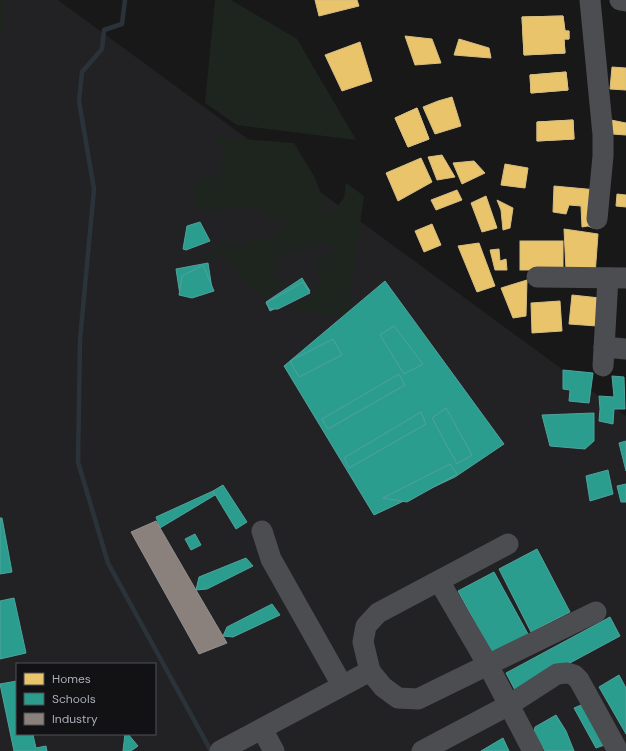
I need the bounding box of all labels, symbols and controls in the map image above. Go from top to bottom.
legend [16,663,156,735]
text: Homes [52,671,91,687]
text: Schools [52,691,96,707]
text: Industry [52,711,98,727]

